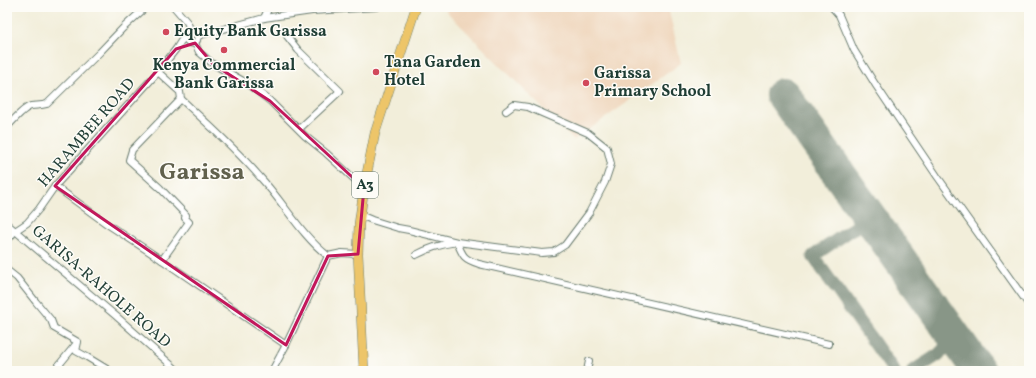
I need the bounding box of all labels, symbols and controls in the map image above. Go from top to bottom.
place label: Equity Bank Garissa [174,21,327,43]
marker: Equity Bank Garissa [161,27,171,37]
marker: Kenya Commercial Bank Garissa [219,45,229,55]
place label: Tana Garden Hotel [384,52,481,92]
place label: Kenya Commercial Bank Garissa [153,55,296,95]
place label: Garissa Primary School [594,63,712,103]
marker: Tana Garden Hotel [371,67,381,77]
street label: HARAMBEE ROAD [33,73,141,192]
marker: Garissa Primary School [581,78,591,88]
district label: Garissa [159,156,245,190]
road number: A3 [352,172,378,198]
street label: GARISA-RAHOLE ROAD [27,220,175,354]

